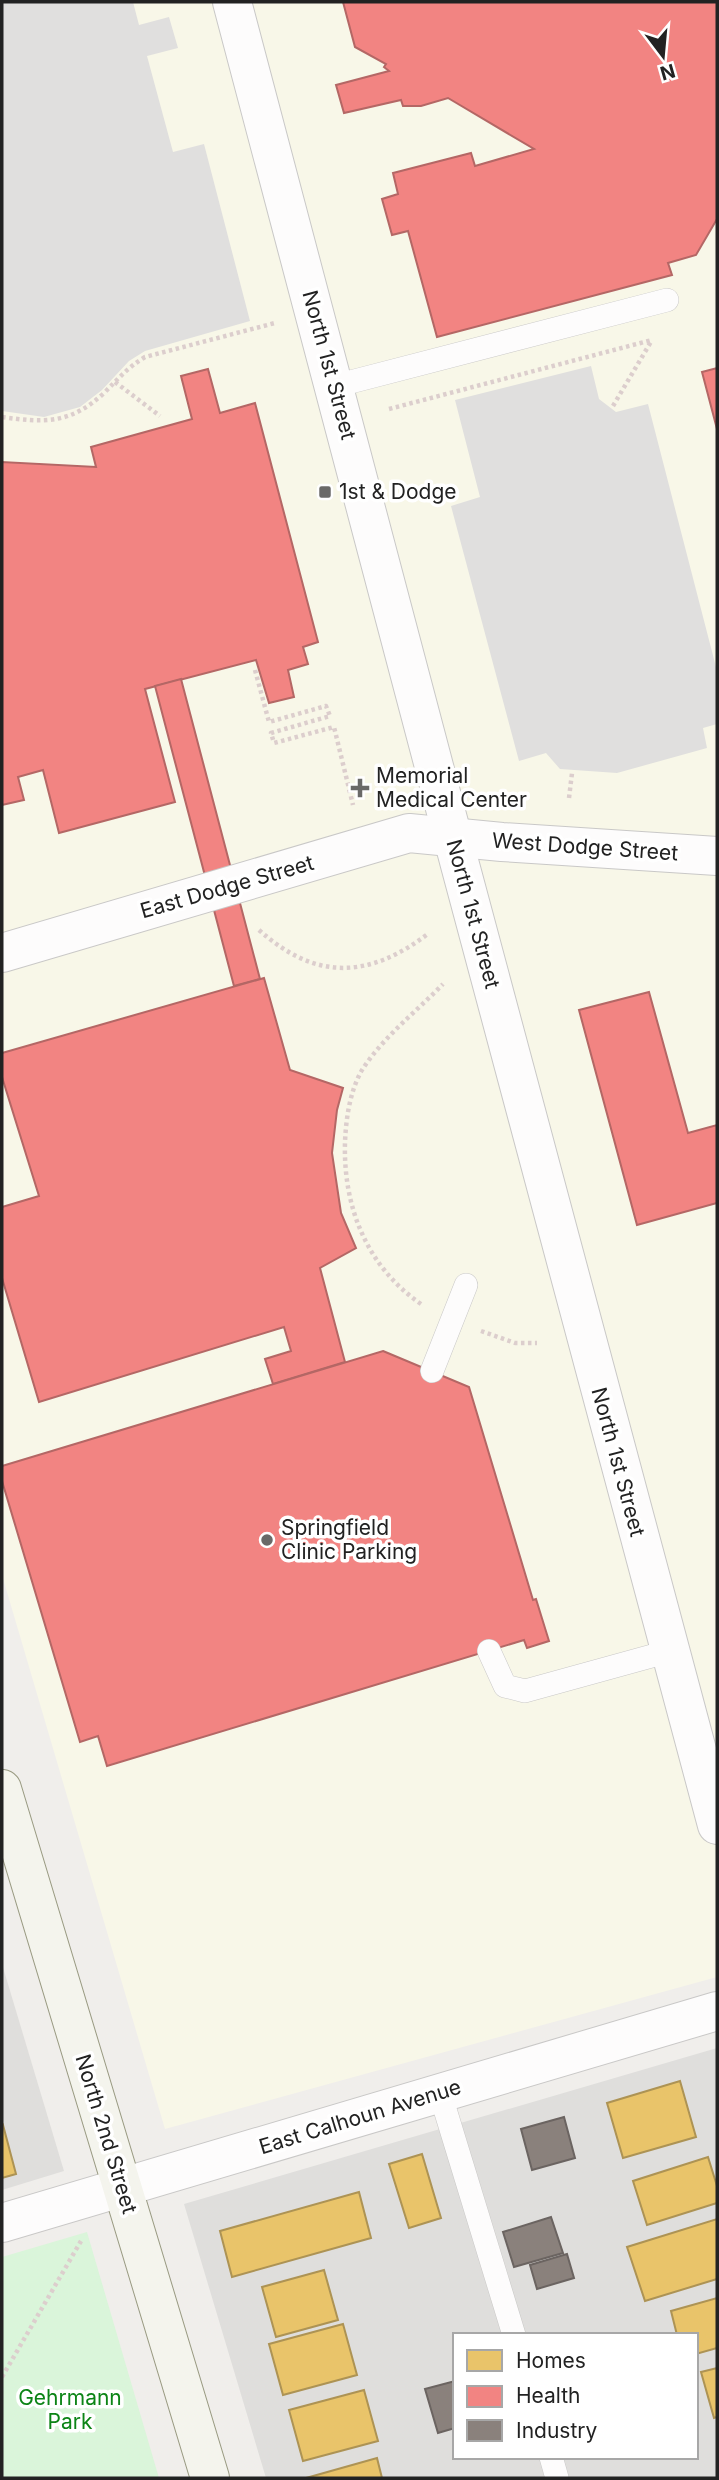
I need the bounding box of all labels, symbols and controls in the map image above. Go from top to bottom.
north arrow [628,21,698,91]
text: N [657,59,678,85]
street label: North 1st Street [298,287,361,442]
place label: 1st & Dodge [339,479,457,504]
marker: 1st & Dodge [317,484,333,500]
place label: Memorial Medical Center [376,763,527,812]
marker: Memorial Medical Center [350,778,370,798]
street label: West Dodge Street [491,828,679,865]
street label: North 1st Street [442,836,505,991]
street label: East Dodge Street [137,850,317,923]
street label: North 1st Street [587,1384,650,1539]
place label: Springfield Clinic Parking [281,1515,417,1564]
marker: Springfield Clinic Parking [259,1532,275,1548]
street label: North 2nd Street [70,2051,143,2217]
street label: East Calhoun Avenue [256,2074,464,2159]
legend [453,2333,698,2459]
text: Homes [516,2348,586,2373]
text: Health [516,2383,581,2408]
park label: Gehrmann Park [18,2385,122,2434]
text: Industry [516,2418,598,2443]

